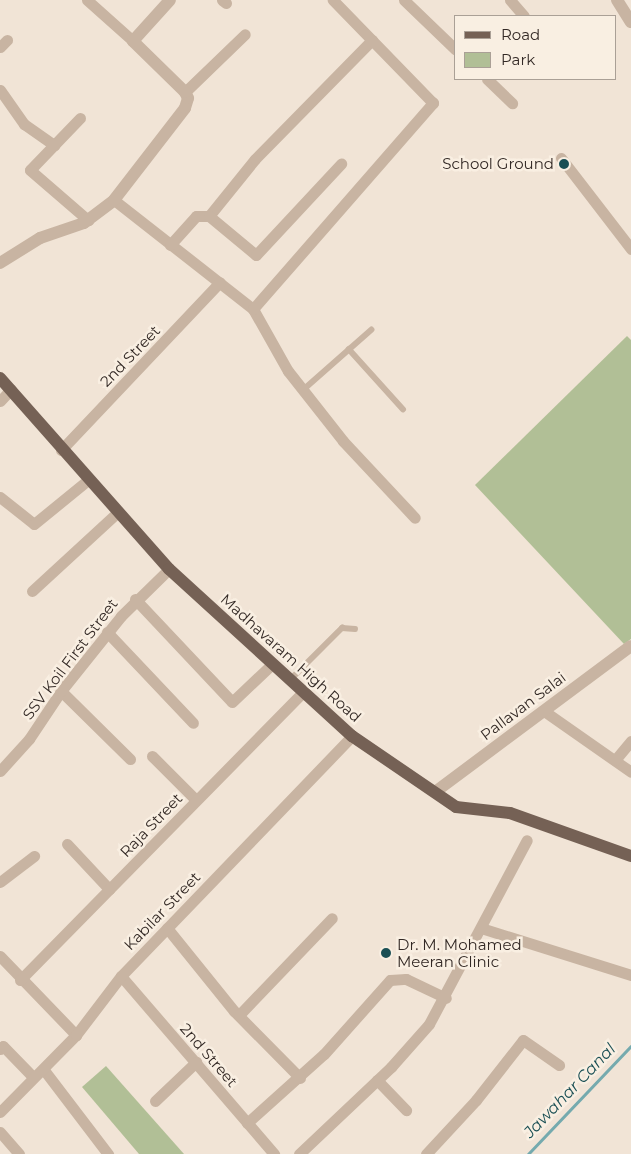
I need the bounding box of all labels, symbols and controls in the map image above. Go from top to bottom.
legend [454,15,616,80]
text: Road [501,25,540,44]
text: Park [501,50,535,69]
place label: School Ground [442,155,554,173]
marker: School Ground [558,158,570,170]
street label: 2nd Street [96,322,164,390]
street label: Madhavaram High Road [217,590,365,726]
street label: SSV Koil First Street [19,595,121,723]
street label: Pallavan Salai [477,668,569,744]
street label: Raja Street [116,789,186,861]
street label: Kabilar Street [120,868,204,954]
place label: Dr. M. Mohamed Meeran Clinic [397,935,522,970]
marker: Dr. M. Mohamed Meeran Clinic [379,946,393,960]
street label: 2nd Street [177,1020,241,1090]
water label: Jawahar Canal [520,1040,620,1142]

